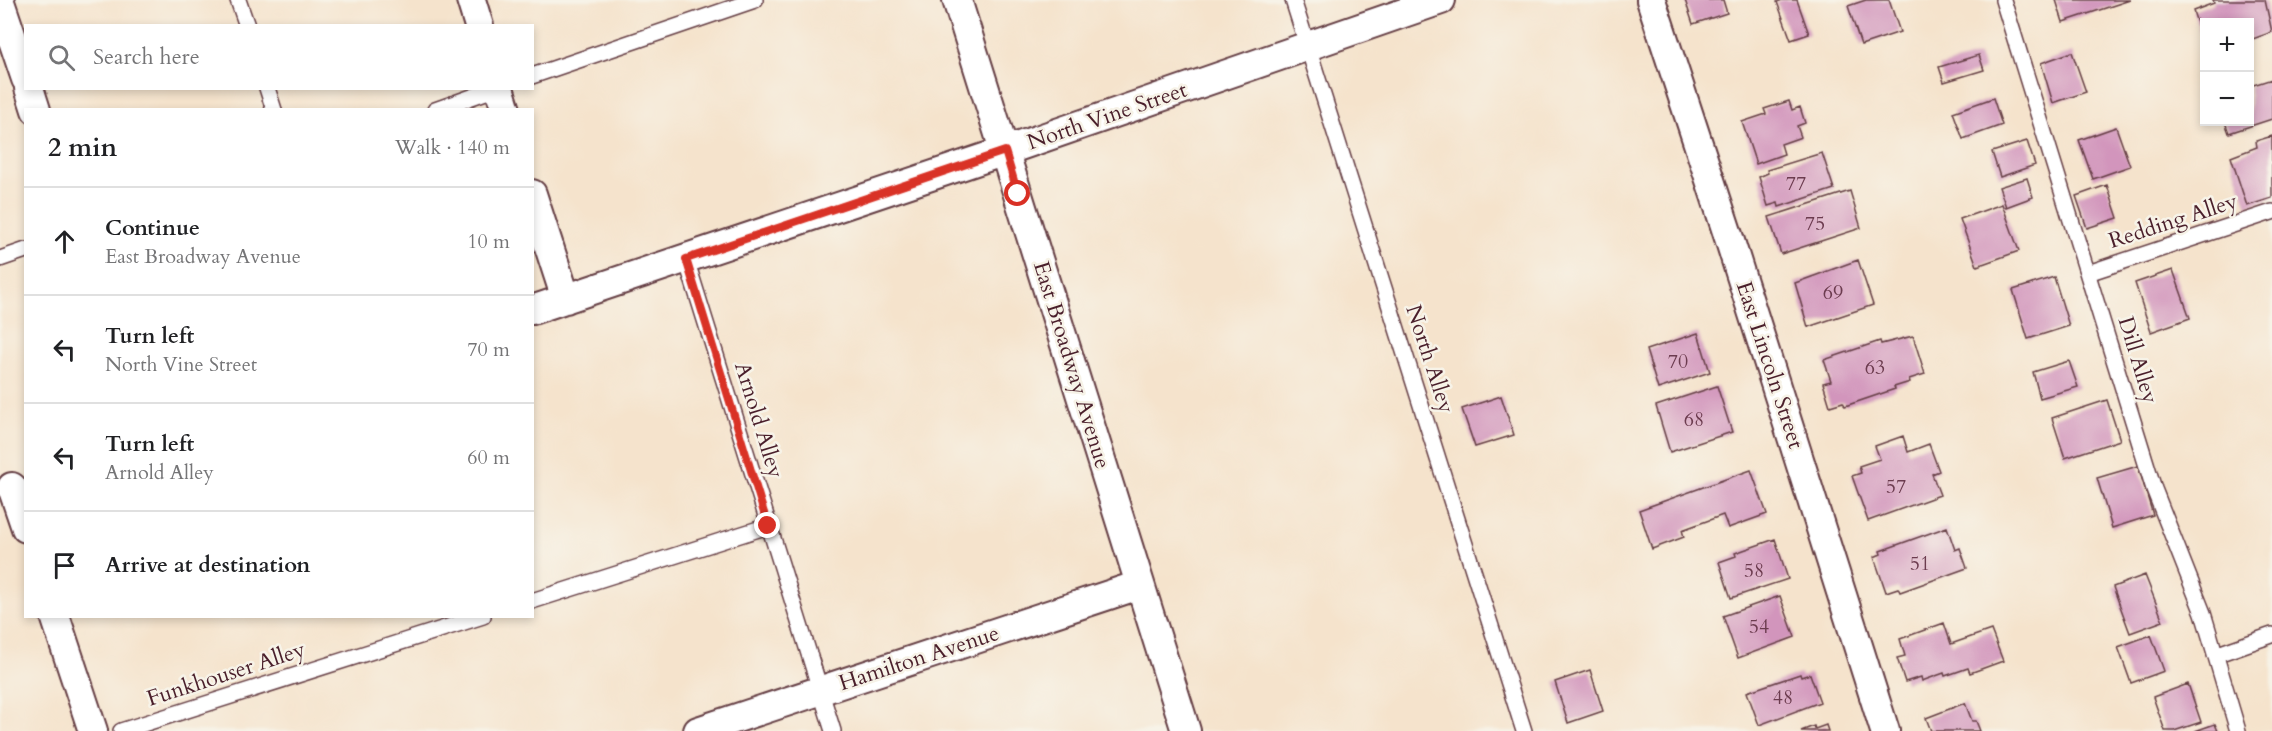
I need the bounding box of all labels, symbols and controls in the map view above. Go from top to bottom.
map controls [2200,18,2254,126]
button: + [2200,18,2254,72]
search box [24,24,534,90]
icon: search [45,41,78,74]
text: Search here [93,42,200,72]
button: − [2200,72,2254,126]
street label: North Vine Street [1023,75,1191,157]
text: 2 min [48,130,117,165]
text: Walk · 140 m [395,134,510,161]
house number: 77 [1786,170,1806,197]
route start [1004,180,1030,206]
street label: Redding Alley [2105,186,2242,256]
house number: 75 [1805,210,1825,237]
text: Continue [105,213,200,243]
icon: ahead [48,225,81,258]
text: 10 m [467,228,510,255]
text: East Broadway Avenue [105,243,301,270]
street label: East Broadway Avenue [1026,258,1118,472]
street label: East Lincoln Street [1729,278,1811,452]
house number: 69 [1823,279,1843,306]
street label: North Alley [1398,301,1462,417]
street label: Dill Alley [2111,313,2166,408]
text: Turn left [105,321,194,351]
icon: left [48,333,81,366]
text: 70 m [467,336,510,363]
house number: 70 [1668,348,1688,375]
text: North Vine Street [105,351,257,378]
house number: 63 [1865,354,1885,381]
street label: Arnold Alley [727,358,791,482]
house number: 68 [1684,406,1704,433]
text: Turn left [105,429,194,459]
icon: left [48,441,81,474]
text: 60 m [467,444,510,471]
text: Arnold Alley [105,459,214,486]
house number: 57 [1886,473,1906,500]
route end [754,512,780,538]
icon: arrive [48,549,81,582]
text: Arrive at destination [105,550,310,580]
house number: 51 [1910,550,1930,577]
house number: 58 [1744,557,1764,584]
house number: 54 [1749,613,1769,640]
street label: Hamilton Avenue [835,618,1003,698]
street label: Funkhouser Alley [143,634,309,714]
house number: 48 [1773,684,1793,711]

